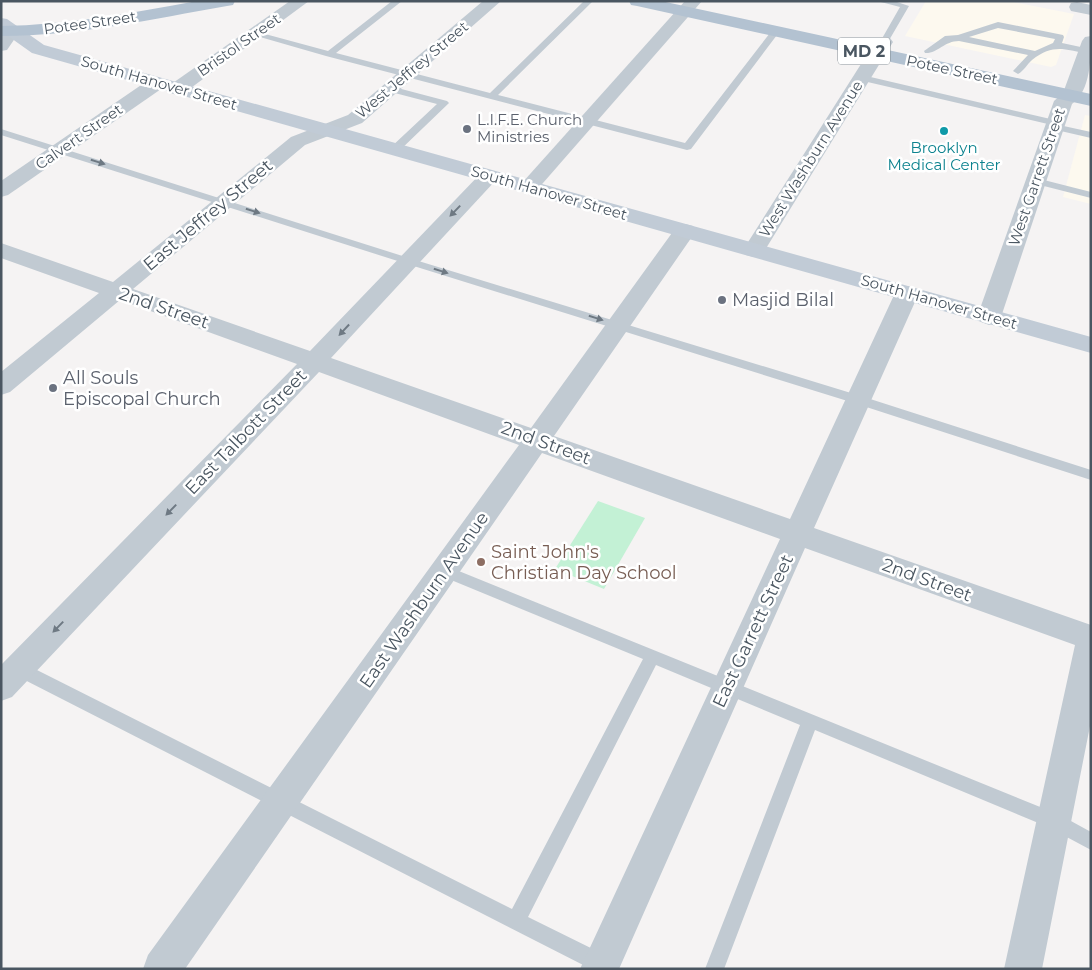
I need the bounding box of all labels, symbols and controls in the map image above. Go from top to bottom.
street label: Potee Street [42,7,137,38]
street label: Bristol Street [193,9,284,80]
street label: West Jeffrey Street [351,17,472,122]
road number: MD 2 [838,37,890,64]
street label: South Hanover Street [79,51,239,114]
street label: Potee Street [905,51,1000,88]
street label: West Washburn Avenue [755,77,867,241]
street label: Calvert Street [31,100,126,174]
street label: West Garrett Street [1004,105,1069,248]
place label: L.I.F.E. Church Ministries [477,110,582,146]
marker: L.I.F.E. Church Ministries [461,123,473,135]
marker: Brooklyn Medical Center [938,125,950,137]
place label: Brooklyn Medical Center [887,138,1001,174]
street label: East Jeffrey Street [139,154,277,276]
one-way arrow [91,158,106,166]
street label: South Hanover Street [469,161,629,224]
one-way arrow [449,205,461,217]
one-way arrow [246,207,261,215]
one-way arrow [434,267,449,275]
street label: South Hanover Street [859,270,1019,333]
street label: 2nd Street [116,282,212,334]
place label: Masjid Bilal [732,289,834,311]
marker: Masjid Bilal [716,294,728,306]
one-way arrow [589,315,604,323]
one-way arrow [338,323,350,335]
street label: East Talbott Street [181,365,311,499]
place label: All Souls Episcopal Church [63,367,221,410]
marker: All Souls Episcopal Church [47,382,59,394]
street label: 2nd Street [498,417,594,469]
one-way arrow [165,504,177,516]
street label: East Washburn Avenue [355,508,493,692]
place label: Saint John's Christian Day School [491,541,677,584]
street label: East Garrett Street [708,551,798,711]
street label: 2nd Street [879,554,975,606]
marker: Saint John's Christian Day School [475,556,487,568]
one-way arrow [52,621,64,633]

